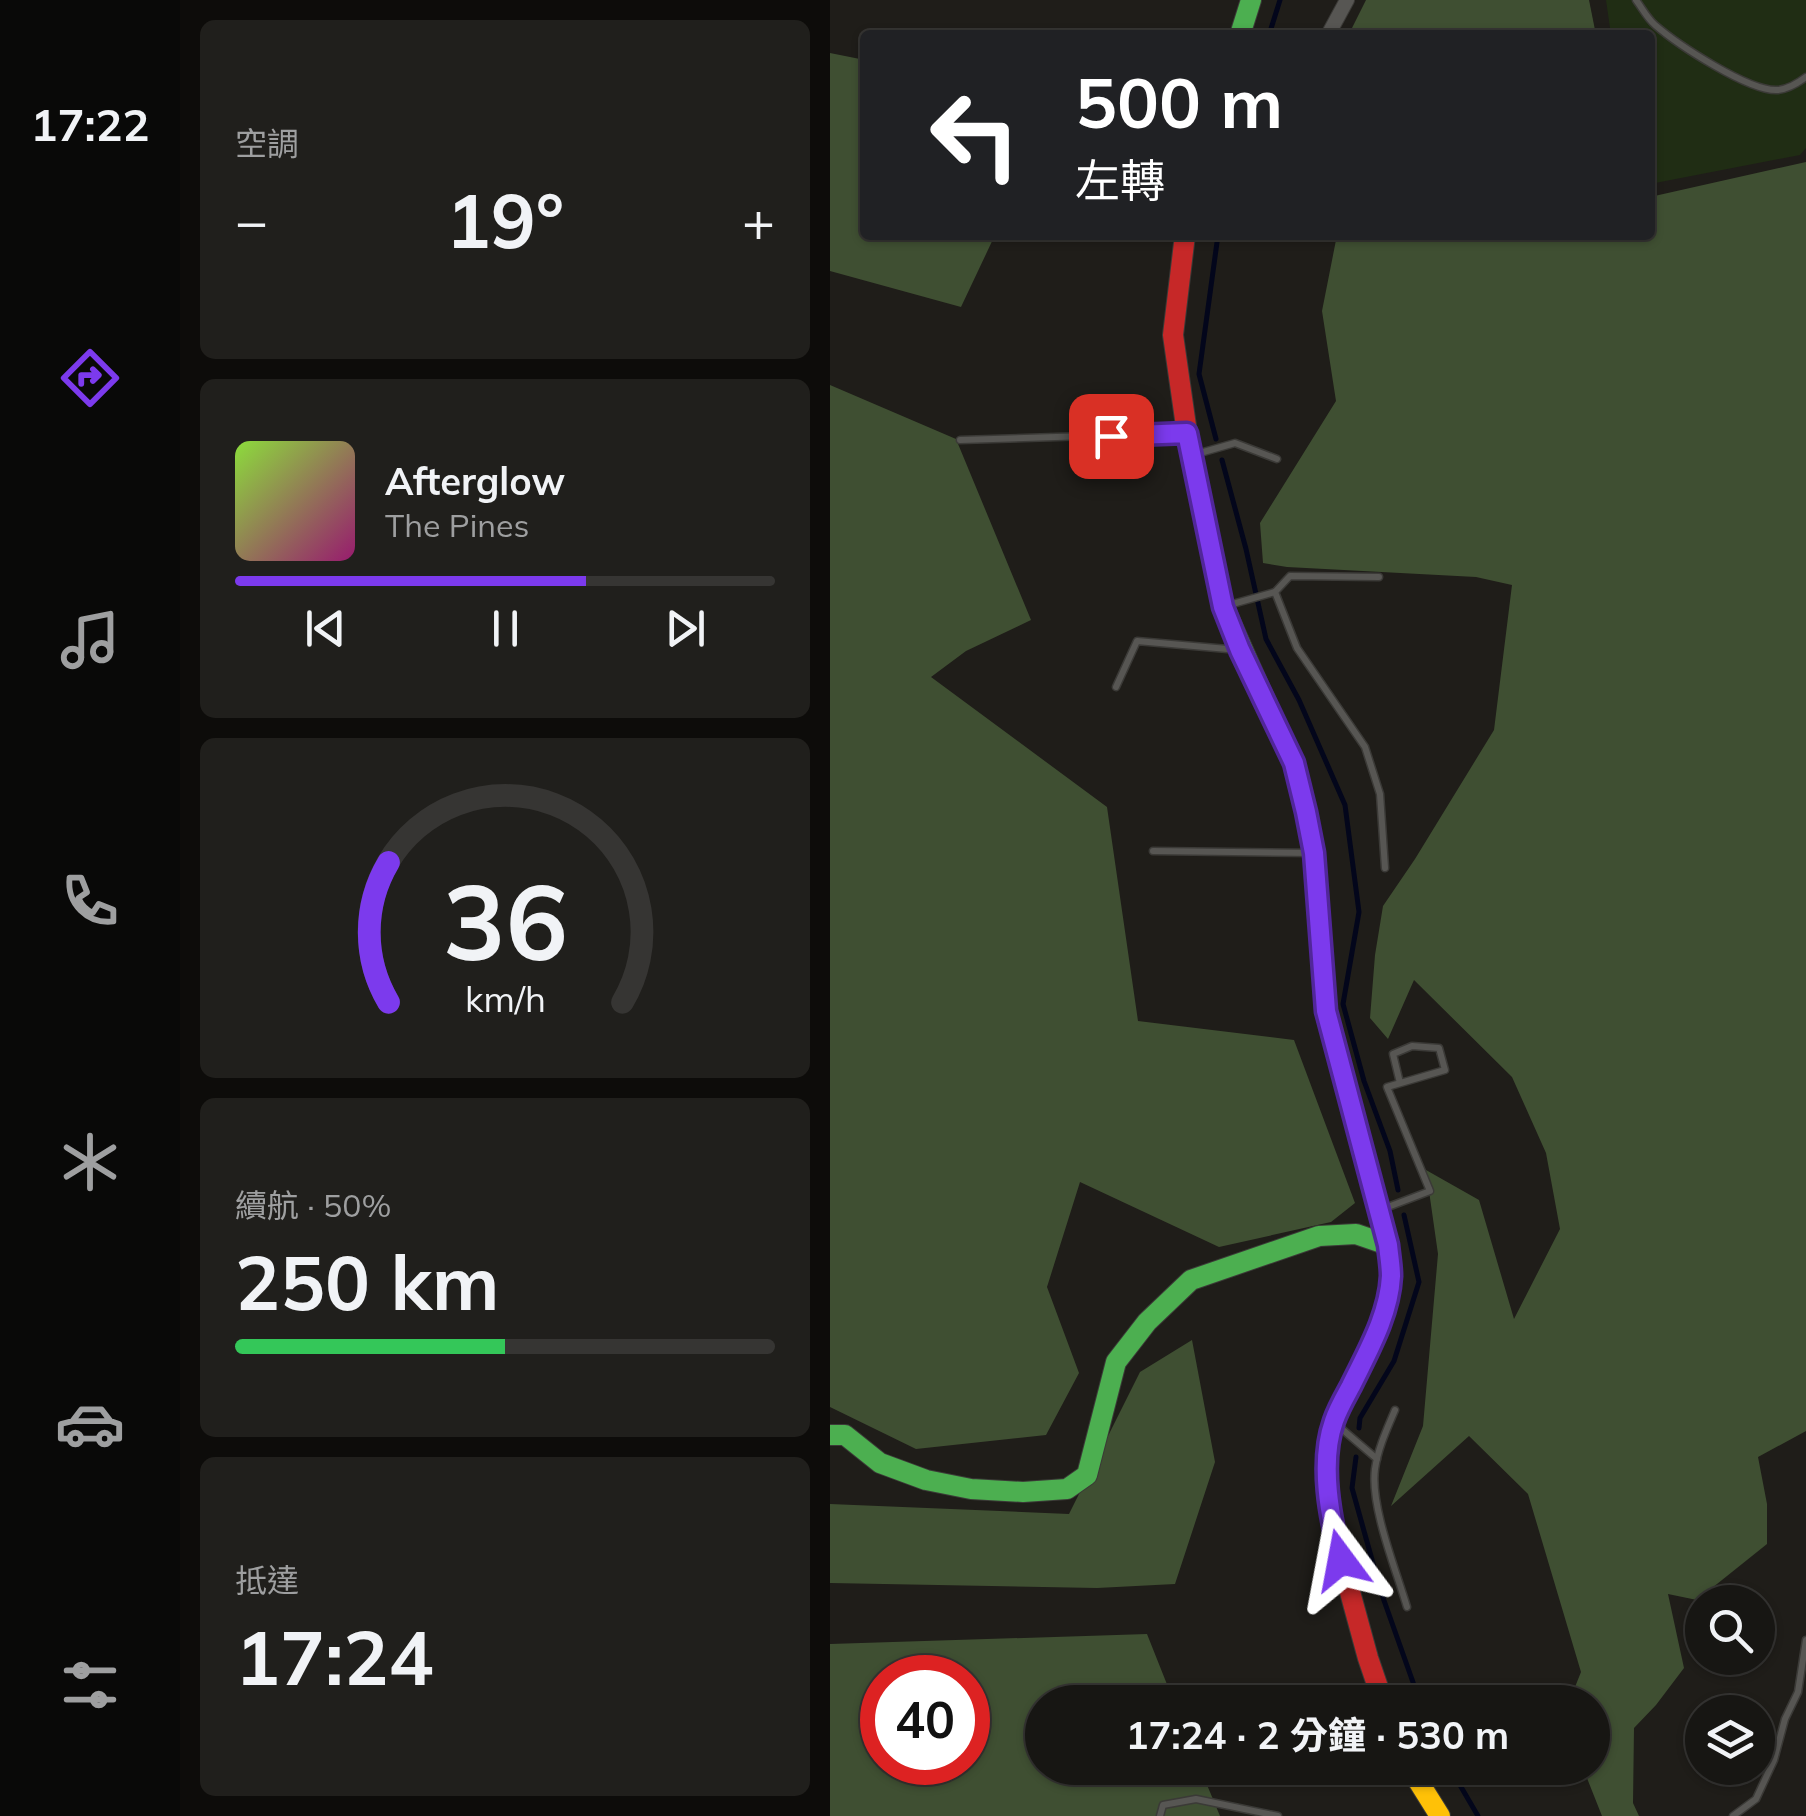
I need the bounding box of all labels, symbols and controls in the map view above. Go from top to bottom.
text: 500 m [1075,58,1283,146]
icon: left [910,70,1040,200]
text: 17:22 [30,96,150,152]
text: 空調 [235,123,299,163]
text: 左轉 [1075,152,1165,208]
text: 19° [446,173,564,267]
text: − [235,186,268,255]
text: + [742,186,775,255]
icon: directions [55,343,125,413]
pin [1069,394,1154,479]
icon: arrive [1084,409,1139,464]
text: Afterglow [385,457,565,505]
text: The Pines [385,505,529,545]
icon: previous [298,601,353,656]
icon: pause [478,601,533,656]
icon: next [658,601,713,656]
icon: music [55,605,125,675]
text: 36 [443,855,567,986]
icon: phone [55,866,125,936]
text: km/h [465,976,545,1021]
icon: climate [55,1127,125,1197]
text: 續航 · 50% [235,1185,391,1225]
text: 250 km [235,1235,499,1329]
icon: car [55,1389,125,1459]
position arrow [1289,1508,1393,1612]
text: 抵達 [235,1560,299,1600]
map controls [1685,1585,1775,1785]
button: search [1685,1585,1775,1675]
text: 17:24 [235,1610,434,1704]
icon: filters [55,1650,125,1720]
speed limit sign: 40 [860,1655,990,1785]
button: layers [1685,1695,1775,1785]
text: 17:24 · 2 分鐘 · 530 m [1126,1711,1509,1759]

